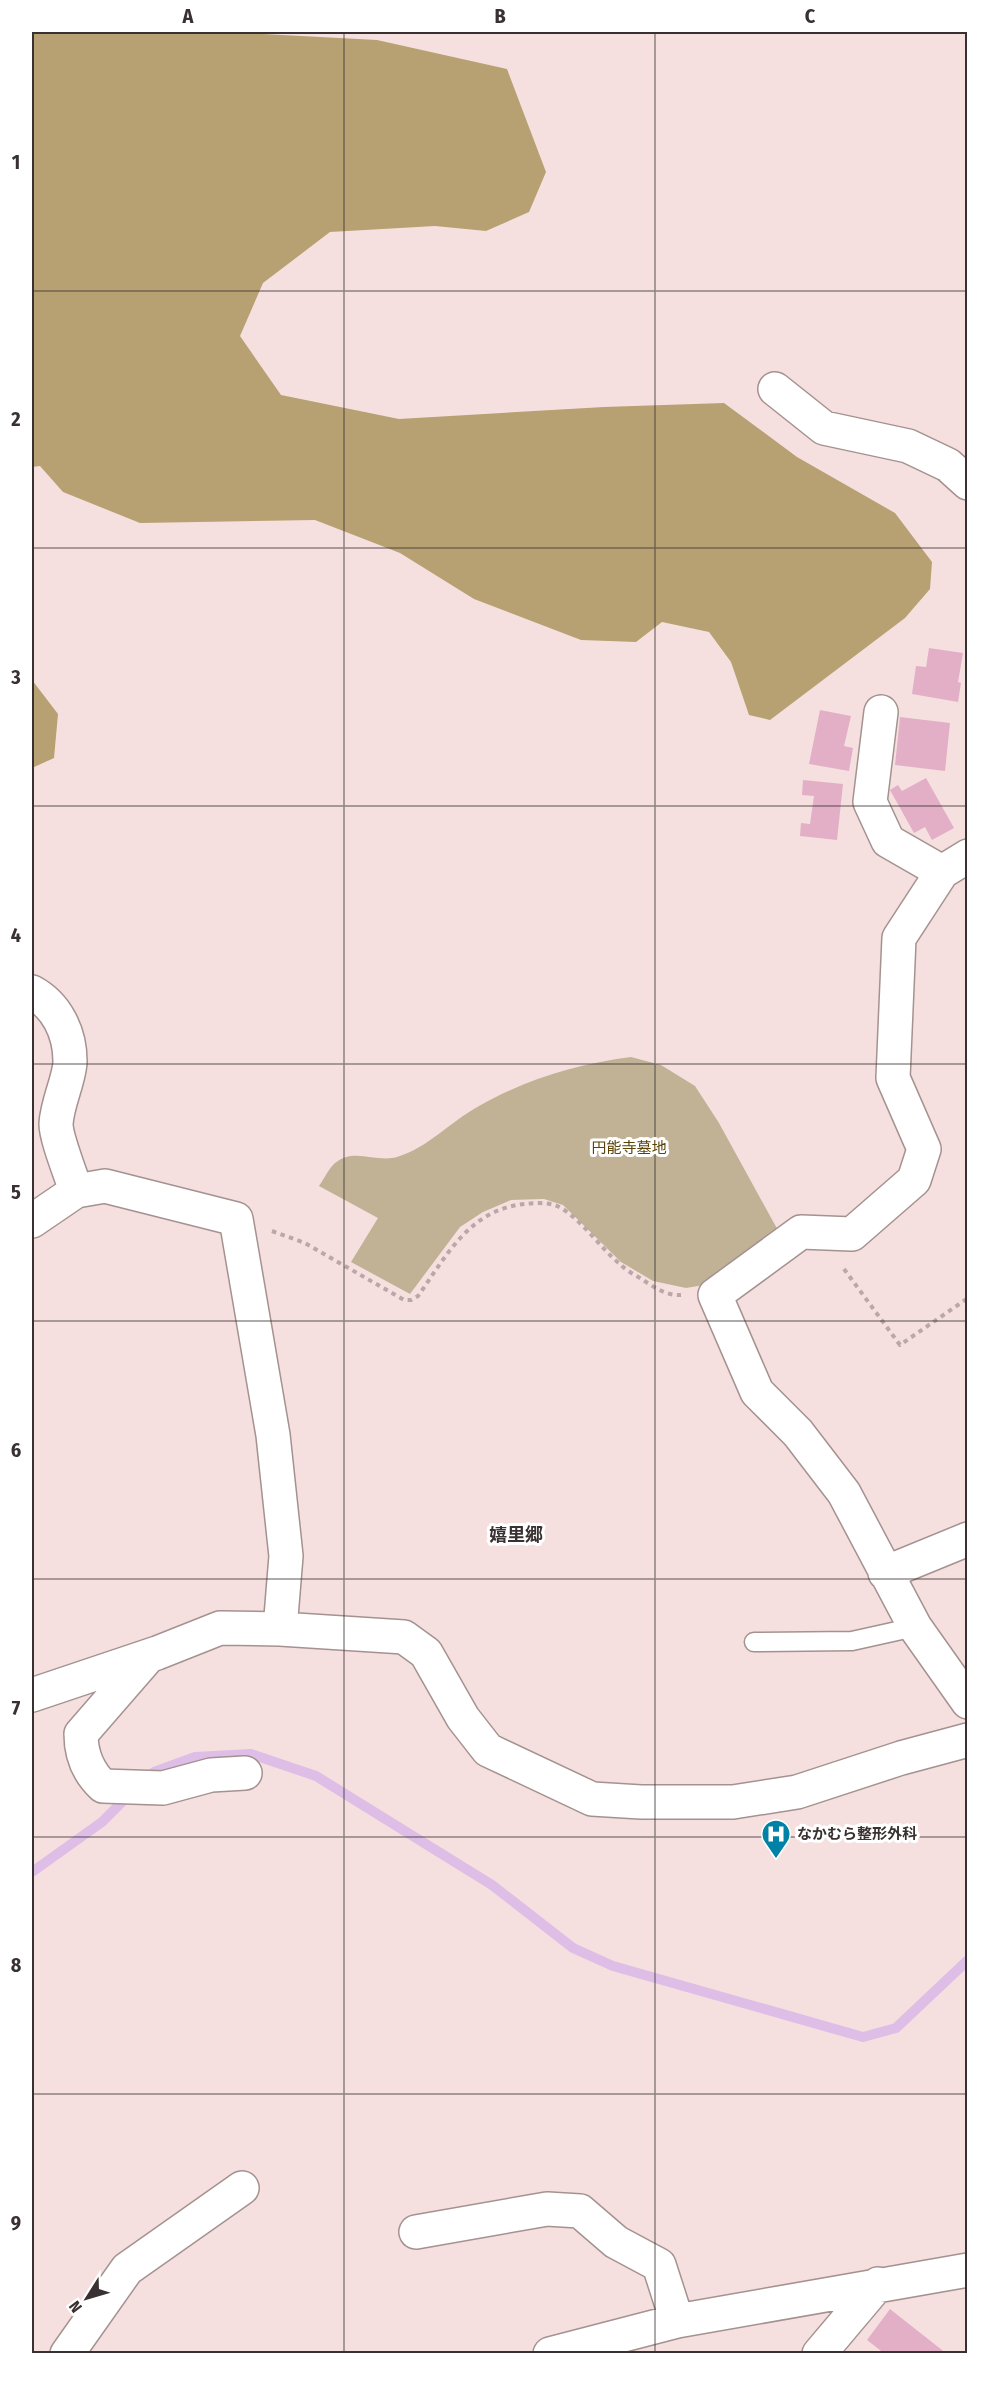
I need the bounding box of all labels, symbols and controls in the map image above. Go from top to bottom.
text: A [182,4,195,28]
text: B [494,4,506,28]
text: C [805,4,816,28]
text: 1 [12,150,20,174]
text: 2 [10,407,21,431]
text: 3 [10,665,21,689]
text: 4 [11,923,21,947]
park label: 円能寺墓地 [591,1139,667,1157]
text: 5 [11,1180,21,1204]
text: 6 [11,1438,21,1462]
district label: 嬉里郷 [489,1524,543,1546]
text: 7 [12,1696,21,1720]
hospital icon: なかむら整形外科 [760,1818,792,1860]
place label: なかむら整形外科 [797,1825,917,1843]
text: 8 [11,1953,22,1977]
text: 9 [11,2211,21,2235]
north arrow [57,2268,117,2328]
text: N [65,2297,86,2316]

